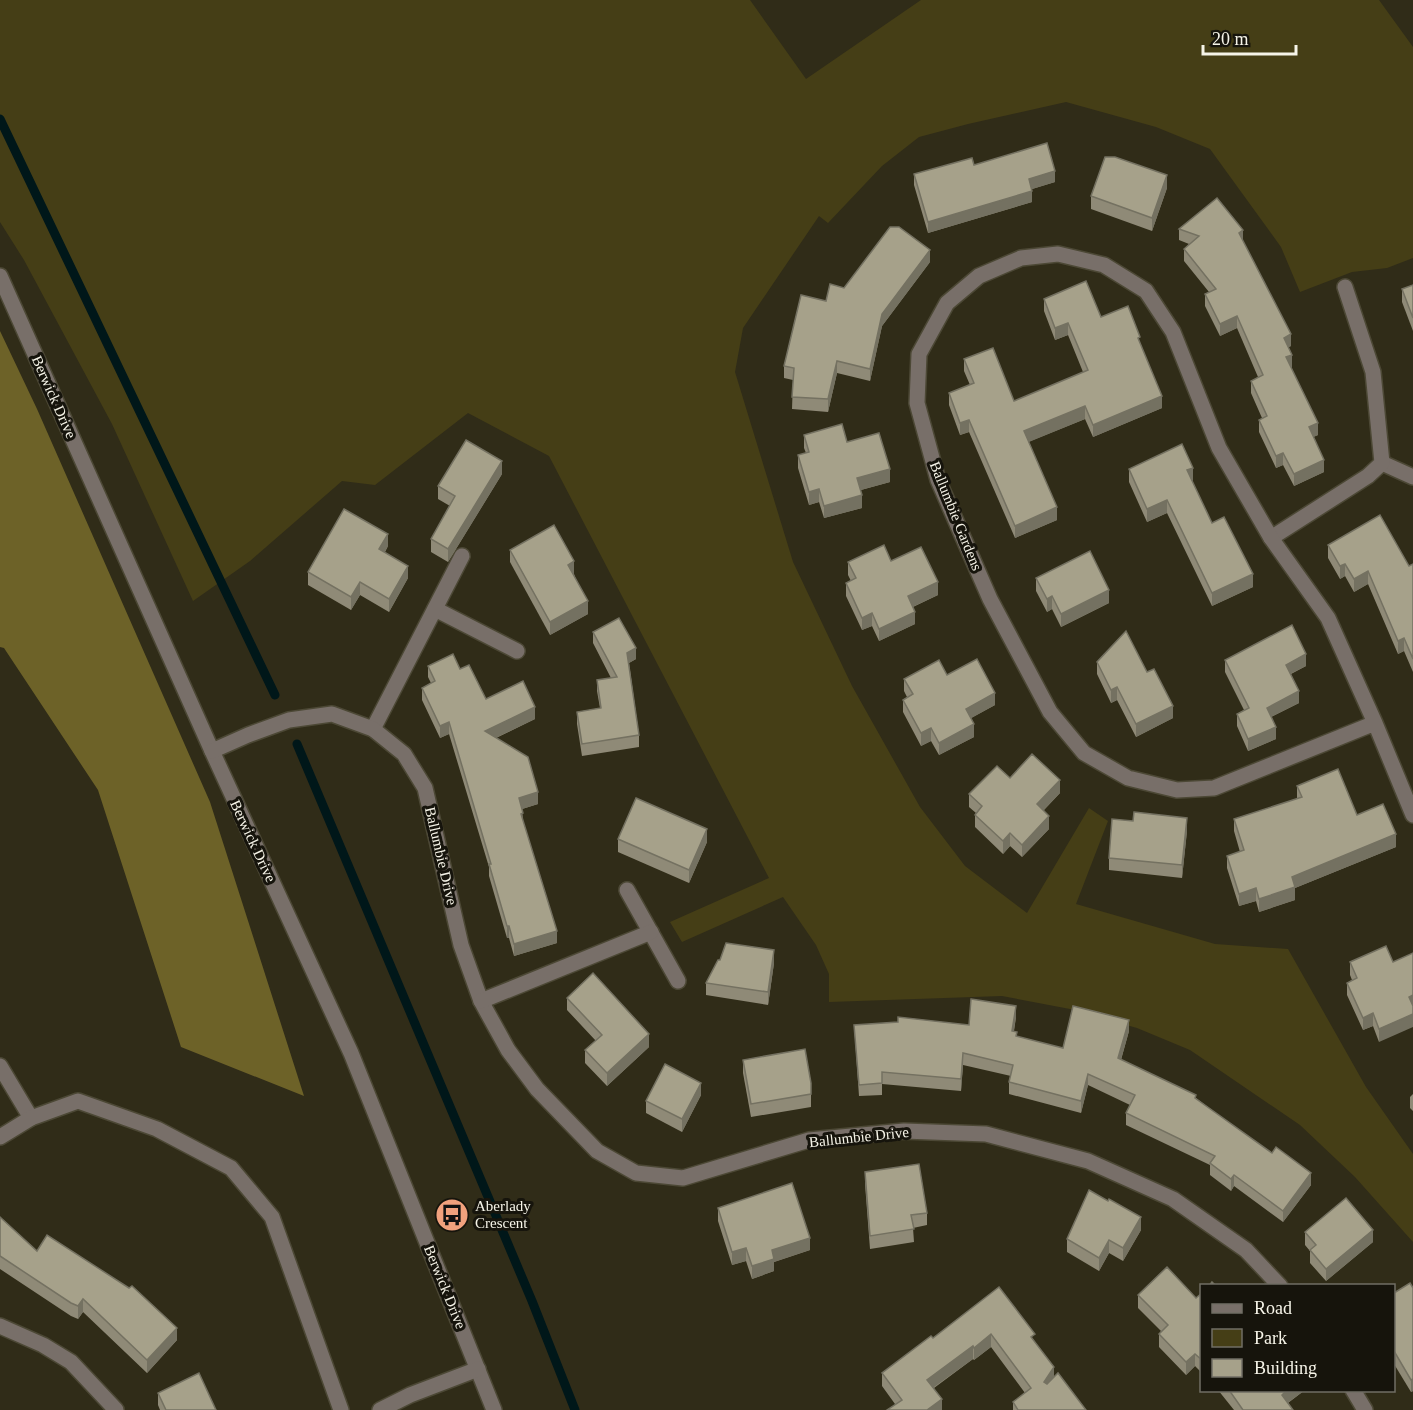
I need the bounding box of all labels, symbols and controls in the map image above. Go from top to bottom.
scale bar [1203,18,1296,56]
text: 20 m [1212,29,1249,49]
street label: Berwick Drive [29,353,79,441]
street label: Ballumbie Gardens [927,459,985,573]
street label: Berwick Drive [227,797,279,885]
street label: Ballumbie Drive [422,805,460,907]
street label: Ballumbie Drive [808,1124,910,1150]
bus stop icon: Aberlady Crescent [434,1197,470,1233]
place label: Aberlady Crescent [475,1198,531,1231]
street label: Berwick Drive [421,1243,469,1331]
legend [1200,1284,1395,1392]
text: Road [1254,1298,1292,1318]
text: Park [1254,1328,1287,1348]
text: Building [1254,1358,1317,1378]

